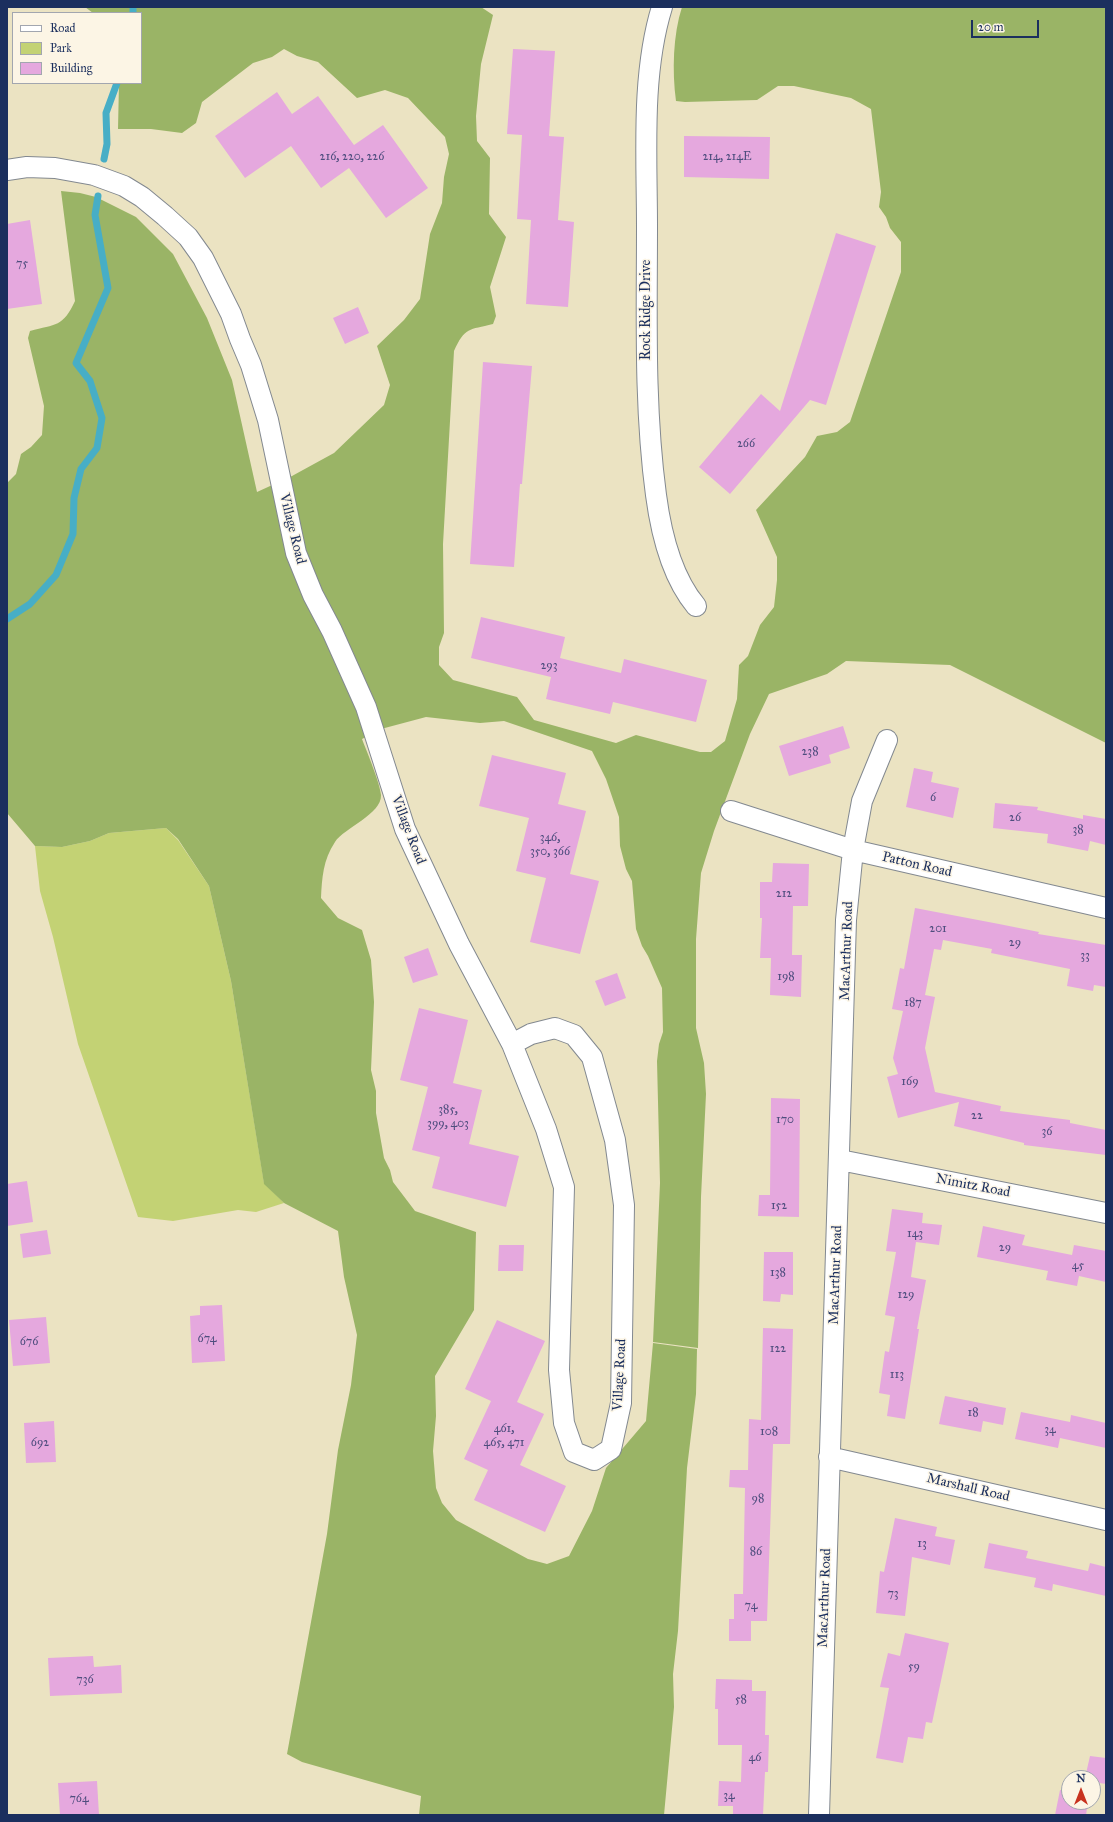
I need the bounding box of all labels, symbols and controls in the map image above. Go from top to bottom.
legend [12,12,142,84]
scale bar [973,12,1041,38]
text: 20 m [978,20,1004,34]
text: Road [50,21,76,35]
text: Park [50,41,72,55]
text: Building [50,61,92,75]
house number: 216, 220, 226 [320,150,384,164]
house number: 214, 214E [702,150,752,164]
house number: 75 [16,257,28,271]
street label: Rock Ridge Drive [639,260,655,360]
house number: 266 [737,437,755,451]
street label: Village Road [275,492,309,566]
house number: 293 [540,659,558,673]
house number: 238 [801,745,819,759]
house number: 6 [930,791,936,805]
street label: Village Road [387,793,429,867]
house number: 26 [1009,811,1021,825]
house number: 38 [1072,823,1084,837]
house number: 346, 350, 366 [530,831,570,859]
street label: Patton Road [880,849,954,881]
house number: 212 [776,887,792,901]
street label: MacArthur Road [837,901,857,1001]
house number: 201 [929,922,947,936]
house number: 29 [1009,936,1021,950]
house number: 33 [1080,949,1090,963]
house number: 198 [777,970,795,984]
house number: 187 [904,996,922,1010]
house number: 169 [901,1075,919,1089]
house number: 385, 399, 403 [427,1103,469,1131]
house number: 22 [971,1109,983,1123]
house number: 170 [776,1113,794,1127]
house number: 36 [1042,1125,1052,1139]
street label: Nimitz Road [934,1171,1012,1201]
house number: 152 [771,1199,787,1213]
street label: MacArthur Road [826,1225,846,1325]
house number: 143 [907,1227,923,1241]
house number: 29 [999,1241,1011,1255]
house number: 45 [1072,1259,1084,1273]
house number: 138 [770,1266,786,1280]
house number: 129 [897,1288,915,1302]
house number: 674 [198,1332,216,1346]
house number: 676 [20,1335,38,1349]
street label: Village Road [610,1338,630,1412]
house number: 122 [770,1342,786,1356]
house number: 113 [890,1368,904,1382]
house number: 18 [967,1406,979,1420]
house number: 461, 465, 471 [483,1422,525,1450]
house number: 34 [1044,1423,1056,1437]
house number: 108 [760,1425,778,1439]
house number: 692 [31,1436,49,1450]
street label: Marshall Road [925,1470,1011,1506]
house number: 98 [752,1492,764,1506]
house number: 13 [917,1537,927,1551]
house number: 86 [750,1545,762,1559]
street label: MacArthur Road [815,1548,835,1648]
house number: 73 [887,1587,899,1601]
house number: 74 [745,1599,757,1613]
house number: 59 [908,1660,920,1674]
house number: 736 [76,1673,94,1687]
house number: 58 [735,1693,747,1707]
house number: 46 [749,1751,761,1765]
north arrow [1061,1770,1101,1810]
text: N [1076,1772,1086,1785]
house number: 34 [723,1789,735,1803]
house number: 764 [69,1792,89,1806]

